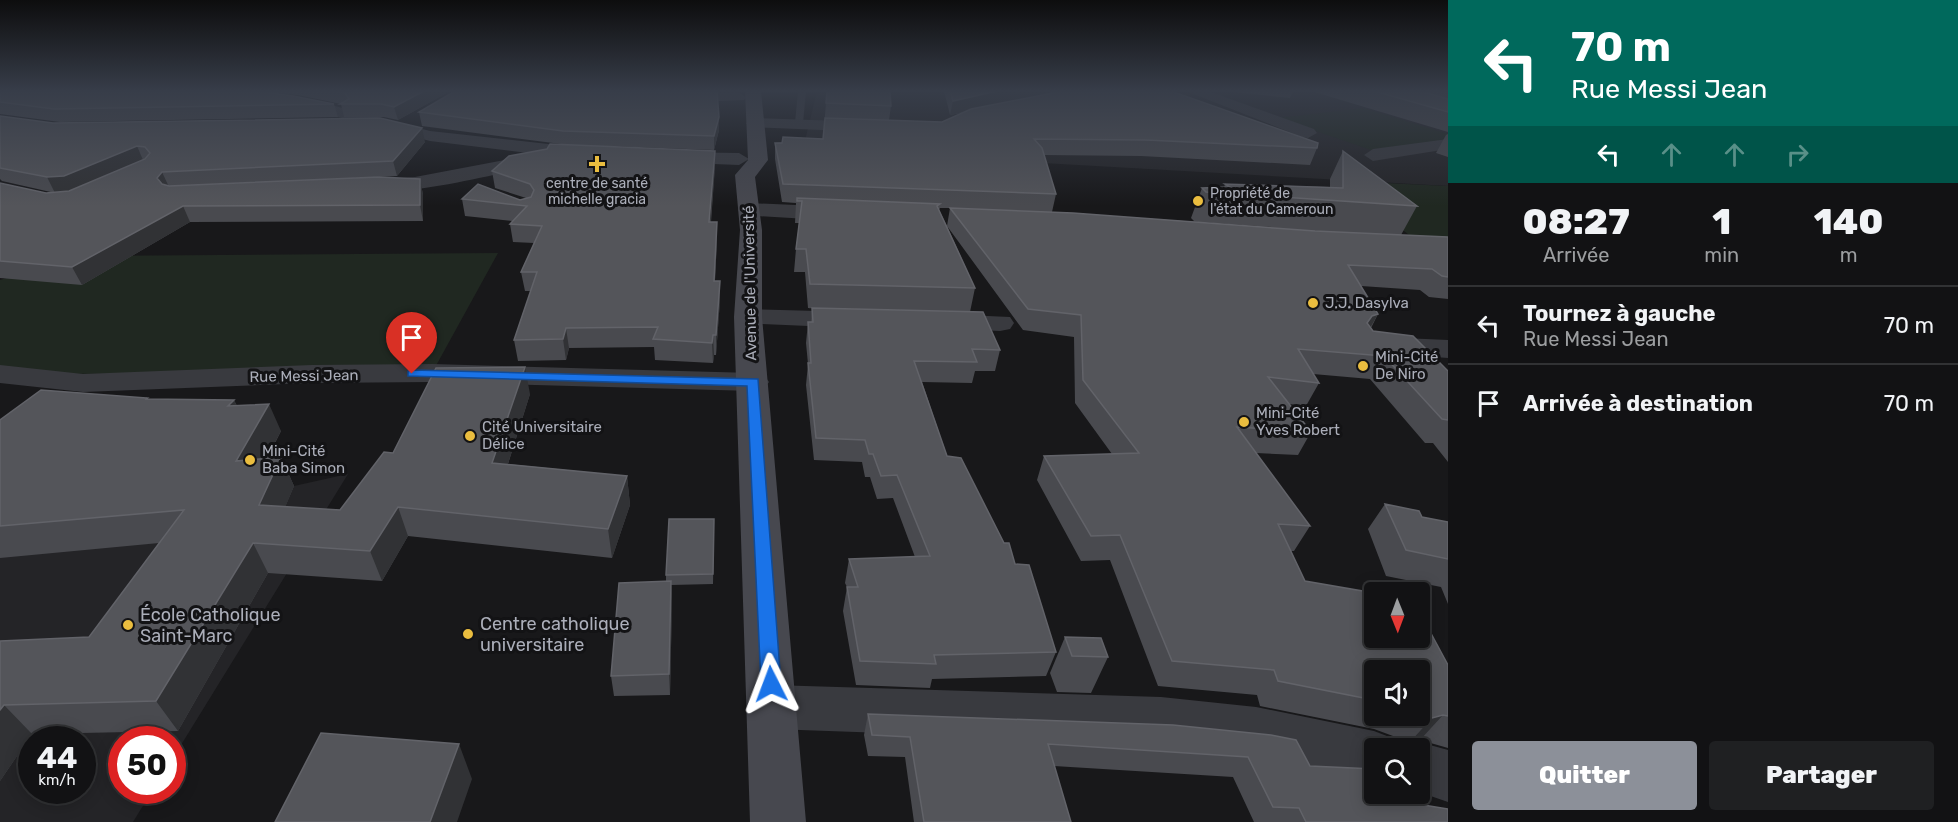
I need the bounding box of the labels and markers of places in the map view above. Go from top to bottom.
marker: centre de santé michelle gracia [588,155,606,173]
place label: centre de santé michelle gracia [546,175,648,208]
place label: Propriété de l'état du Cameroun [1210,185,1334,218]
marker: Propriété de l'état du Cameroun [1191,194,1205,208]
place label: J.J. Dasylva [1325,294,1409,312]
marker: J.J. Dasylva [1306,296,1320,310]
pin [386,312,437,374]
place label: Mini-Cité De Niro [1375,348,1438,383]
marker: Mini-Cité De Niro [1356,359,1370,373]
place label: Mini-Cité Yves Robert [1256,404,1340,439]
marker: Mini-Cité Yves Robert [1237,415,1251,429]
place label: Cité Universitaire Délice [482,418,602,453]
marker: Cité Universitaire Délice [463,429,477,443]
place label: Mini-Cité Baba Simon [262,442,345,477]
marker: Mini-Cité Baba Simon [243,453,257,467]
place label: École Catholique Saint-Marc [140,604,280,647]
place label: Centre catholique universitaire [480,613,630,656]
marker: École Catholique Saint-Marc [121,618,135,632]
marker: Centre catholique universitaire [461,627,475,641]

